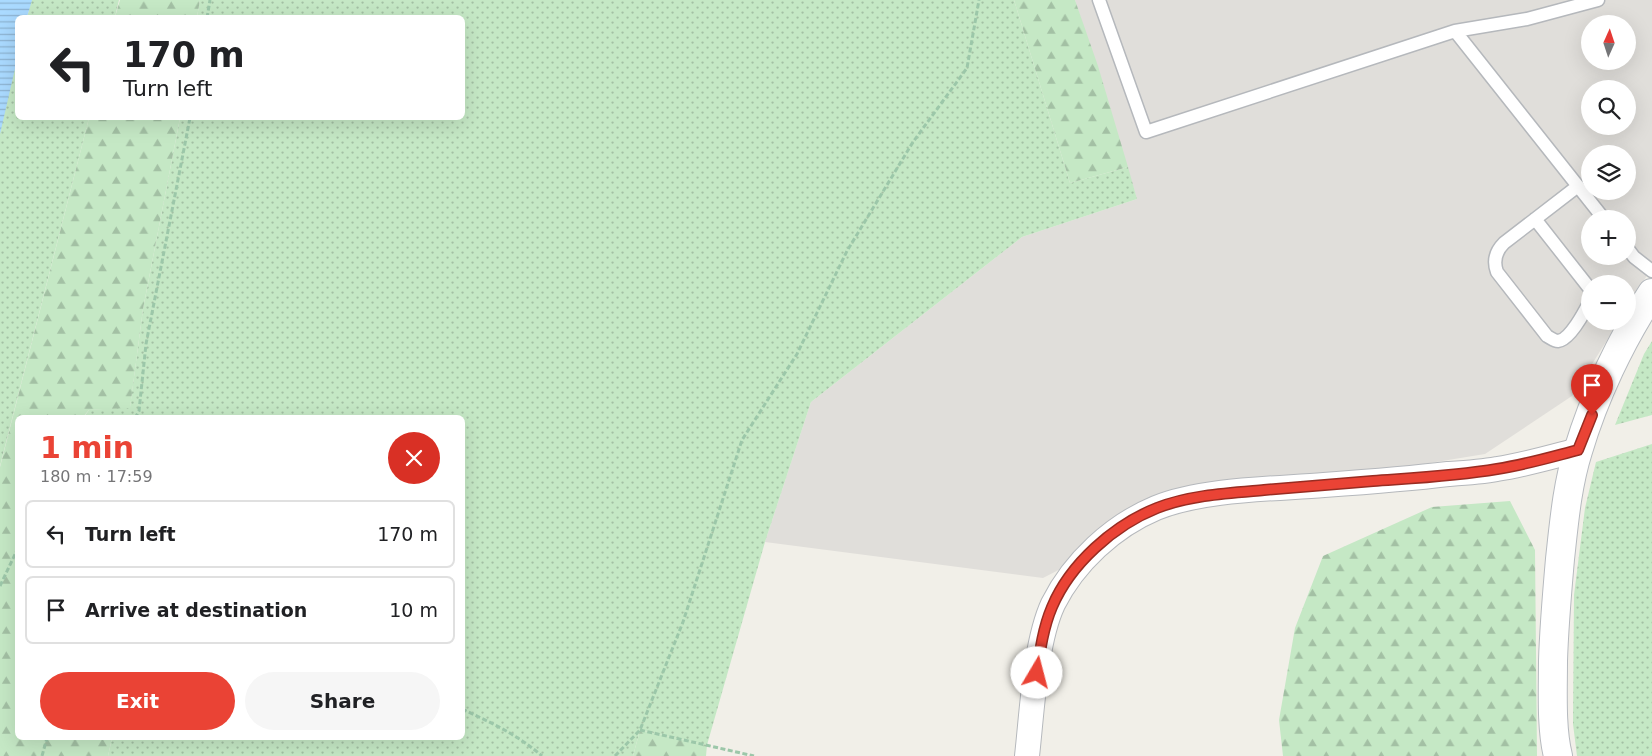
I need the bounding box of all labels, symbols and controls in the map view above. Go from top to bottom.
north arrow [1581,15,1636,70]
map controls [1581,15,1636,330]
icon: left [40,35,105,100]
text: 170 m [123,35,245,75]
text: Turn left [123,76,212,101]
button: search [1581,80,1636,135]
button: layers [1581,145,1636,200]
button: + [1581,210,1636,265]
button: − [1581,275,1636,330]
pin [1571,364,1613,415]
icon: arrive [1578,371,1606,399]
text: 1 min [40,430,134,465]
button: close [388,432,440,484]
text: 180 m · 17:59 [40,467,153,486]
icon: left [42,520,70,548]
text: Turn left [85,523,176,545]
text: 170 m [377,523,438,545]
icon: arrive [42,596,70,624]
text: Arrive at destination [85,599,307,621]
text: 10 m [389,599,438,621]
position arrow [1010,646,1062,698]
button: Exit [40,672,235,730]
button: Share [245,672,440,730]

